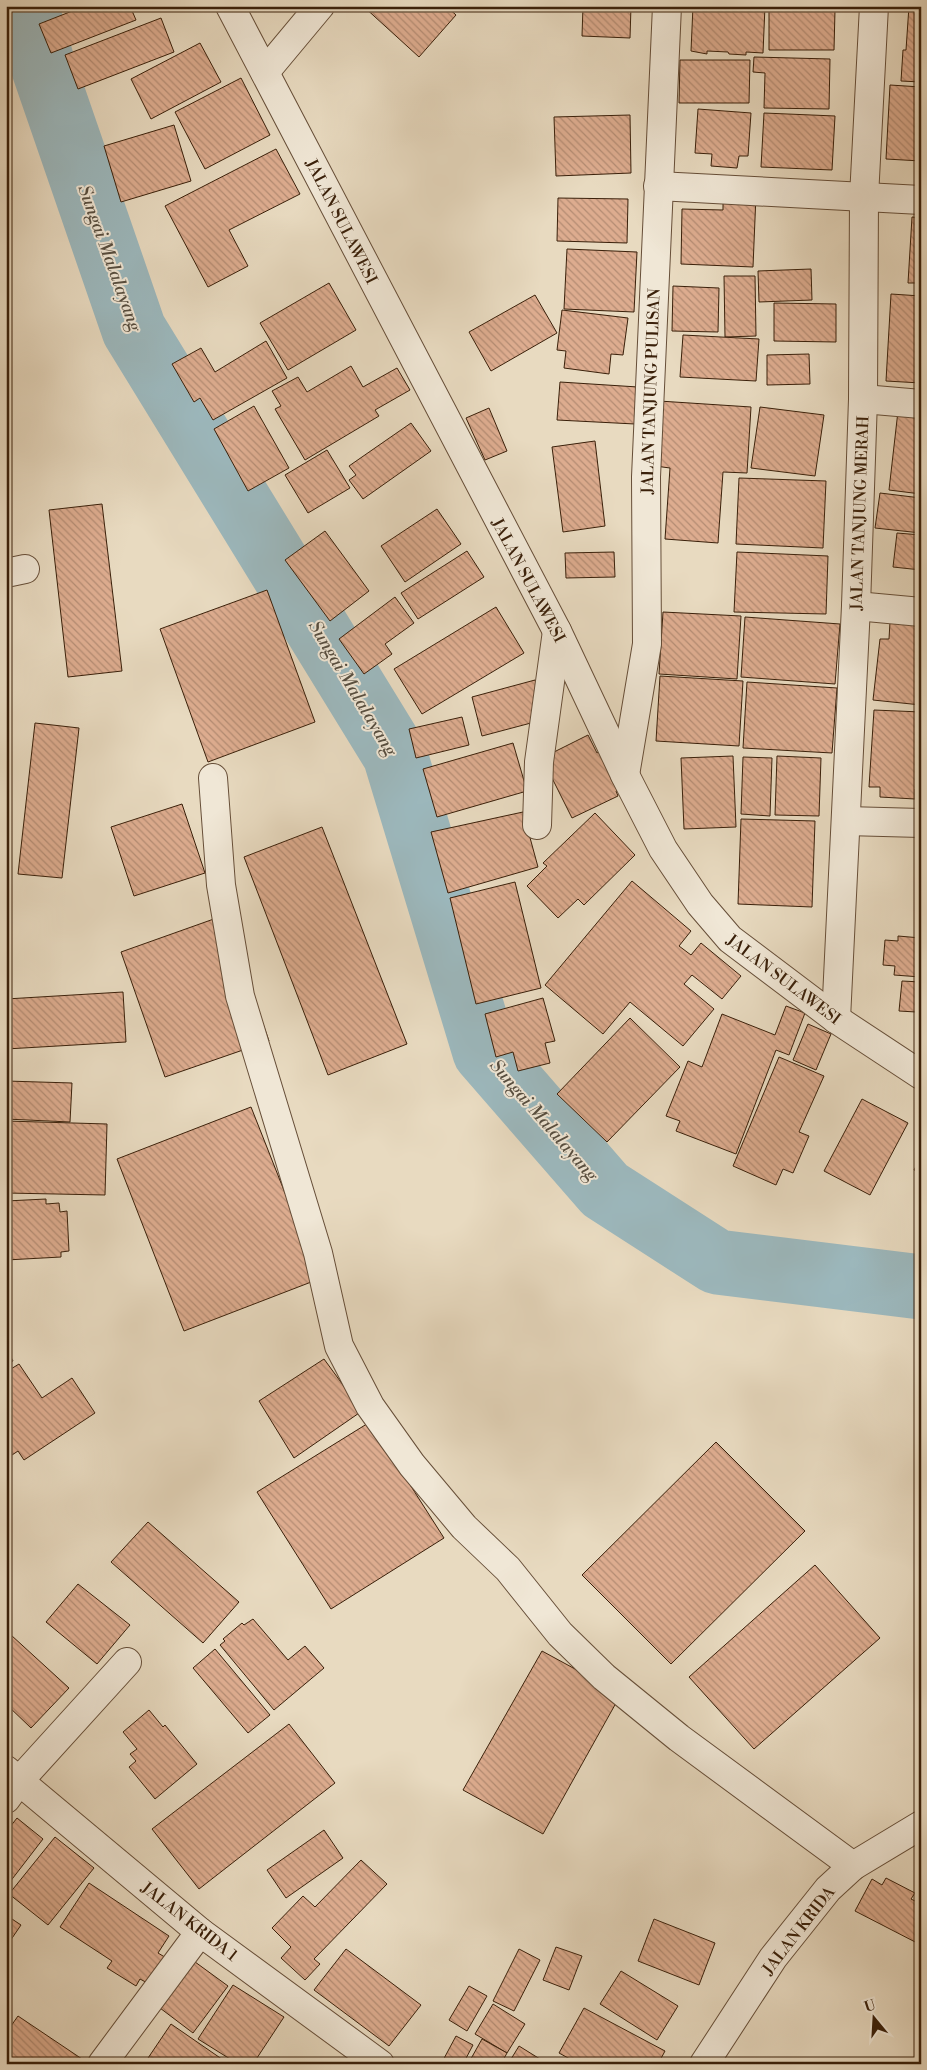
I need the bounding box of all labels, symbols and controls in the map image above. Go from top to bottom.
street label: JALAN SULAWESI [300,155,381,287]
water label: Sungai Malalayang [72,182,147,335]
street label: JALAN TANJUNG PULISAN [637,288,665,495]
street label: JALAN TANJUNG MERAH [847,415,873,612]
street label: JALAN SULAWESI [486,514,569,646]
water label: Sungai Malalayang [303,616,402,761]
street label: JALAN SULAWESI [722,930,844,1029]
water label: Sungai Malalayang [484,1055,603,1187]
street label: JALAN KRIDA 1 [136,1877,242,1966]
street label: JALAN KRIDA [758,1882,840,1980]
north arrow [850,1992,900,2042]
text: U [862,1996,878,2017]

